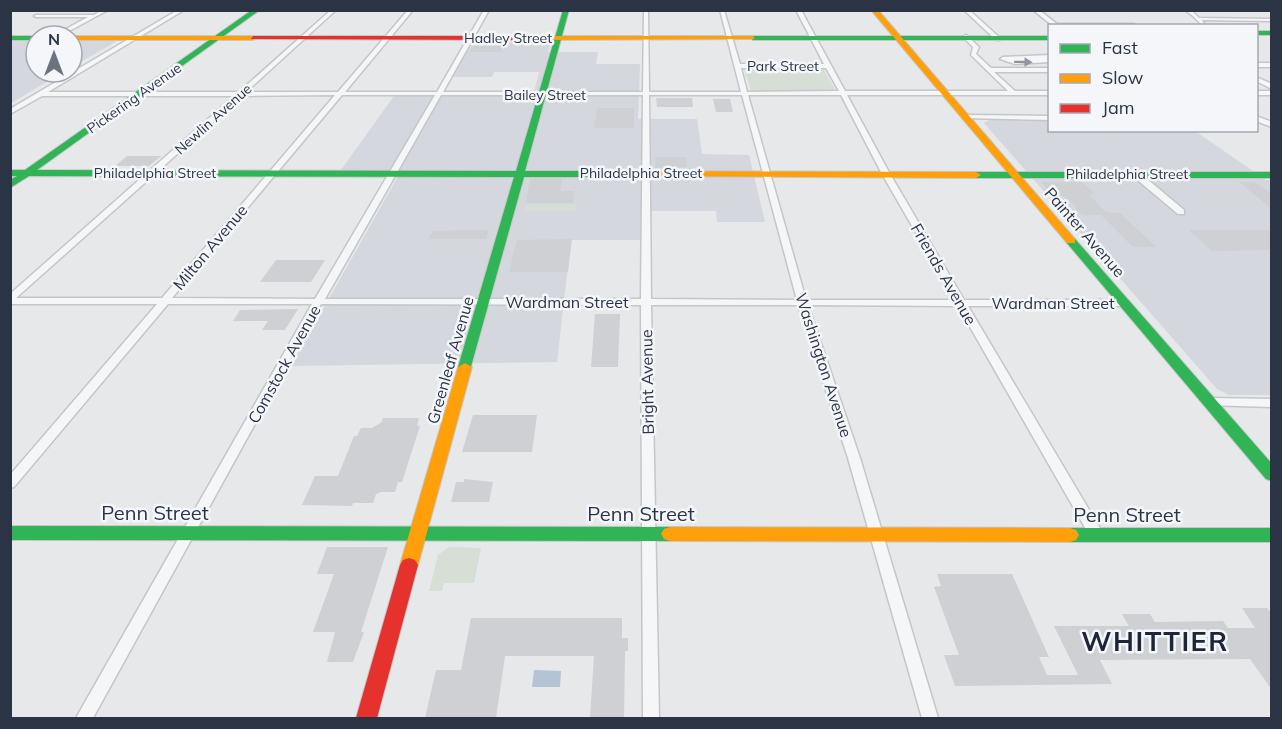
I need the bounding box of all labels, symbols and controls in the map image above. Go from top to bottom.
north arrow [24,24,84,84]
legend [1048,24,1258,132]
text: N [48,29,60,49]
street label: Hadley Street [464,29,552,47]
text: Fast [1102,36,1138,59]
street label: Park Street [747,57,819,75]
one-way arrow [1014,57,1033,67]
street label: Pickering Avenue [83,59,185,137]
text: Slow [1102,66,1144,89]
street label: Newlin Avenue [171,80,255,158]
street label: Bailey Street [504,86,586,104]
text: Jam [1102,96,1135,119]
street label: Philadelphia Street [94,164,216,182]
street label: Philadelphia Street [580,164,702,182]
street label: Philadelphia Street [1066,165,1188,183]
street label: Painter Avenue [1040,183,1130,281]
street label: Milton Avenue [168,200,252,294]
street label: Friends Avenue [907,220,981,328]
street label: Washington Avenue [791,290,857,440]
street label: Wardman Street [505,292,629,312]
street label: Wardman Street [991,293,1115,313]
street label: Greenleaf Avenue [422,294,478,426]
street label: Comstock Avenue [243,301,325,427]
street label: Bright Avenue [636,329,658,435]
street label: Penn Street [101,500,209,525]
street label: Penn Street [587,501,695,526]
street label: Penn Street [1073,502,1181,527]
district label: WHITTIER [1081,624,1229,658]

